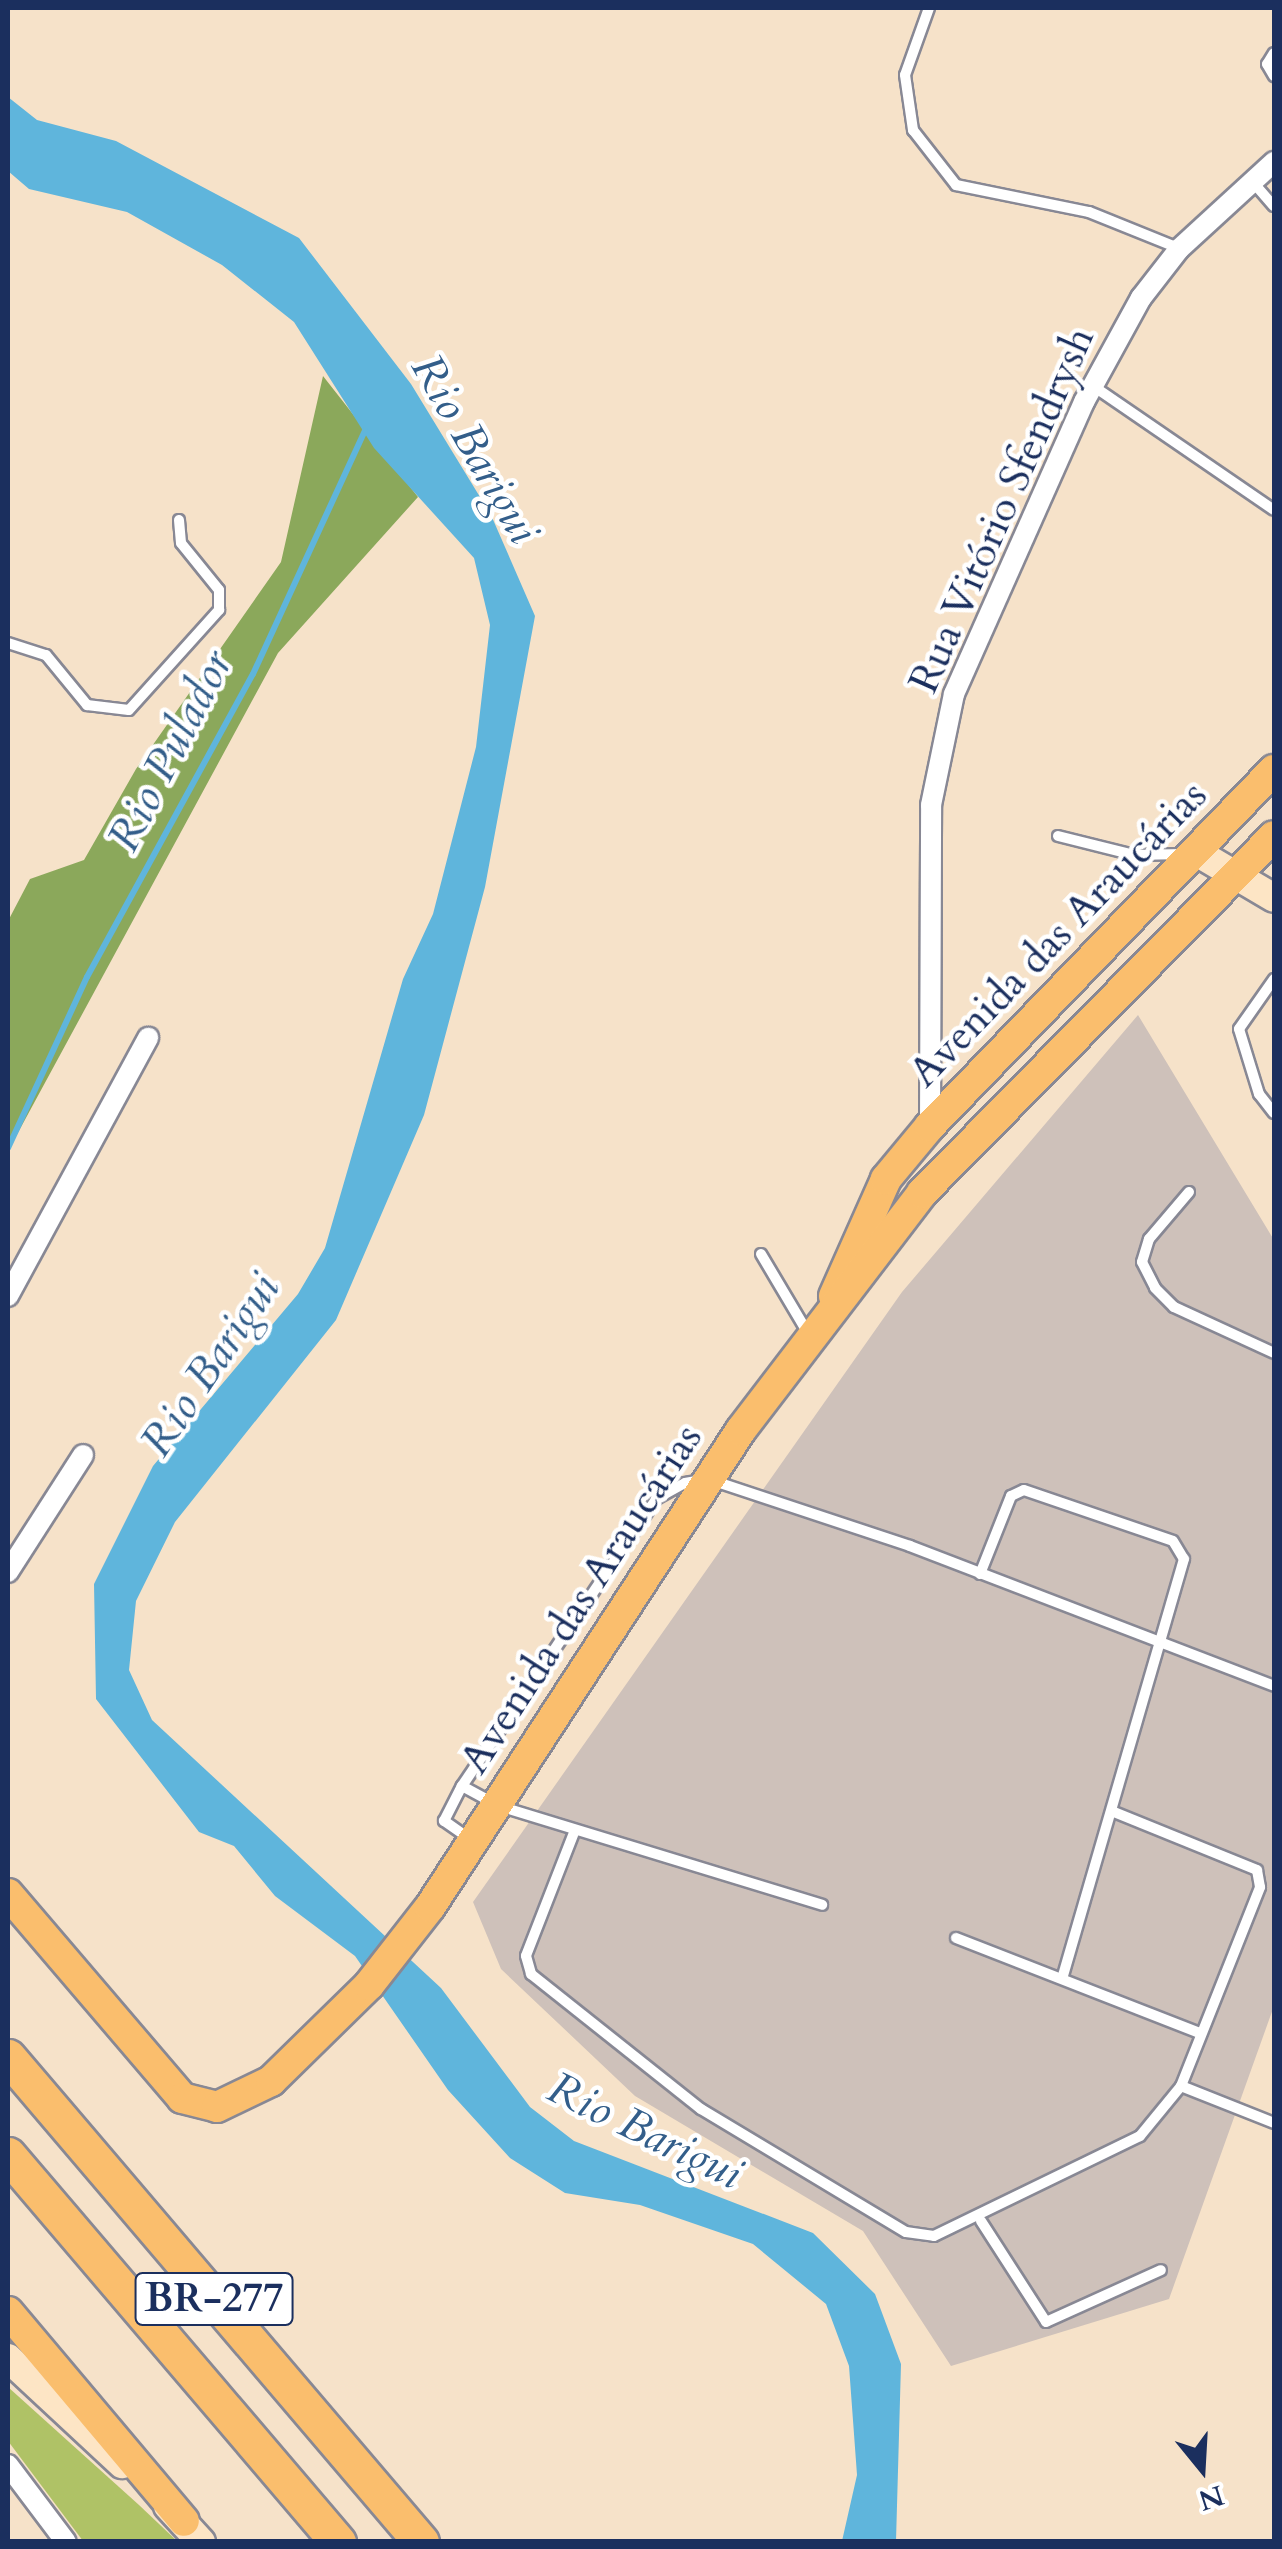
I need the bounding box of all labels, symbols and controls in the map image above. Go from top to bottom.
street label: Rua Vitório Sfendrysh [899,319,1105,701]
water label: Rio Barigui [399,345,551,553]
water label: Rio Pulador [96,642,244,860]
street label: Avenida das Araucárias [899,770,1217,1098]
water label: Rio Barigui [129,1263,291,1467]
street label: Avenida das Araucárias [449,1415,713,1783]
water label: Rio Barigui [539,2061,751,2201]
road number: BR-277 [134,2264,294,2334]
north arrow [1152,2419,1252,2519]
text: N [1194,2476,1229,2519]

